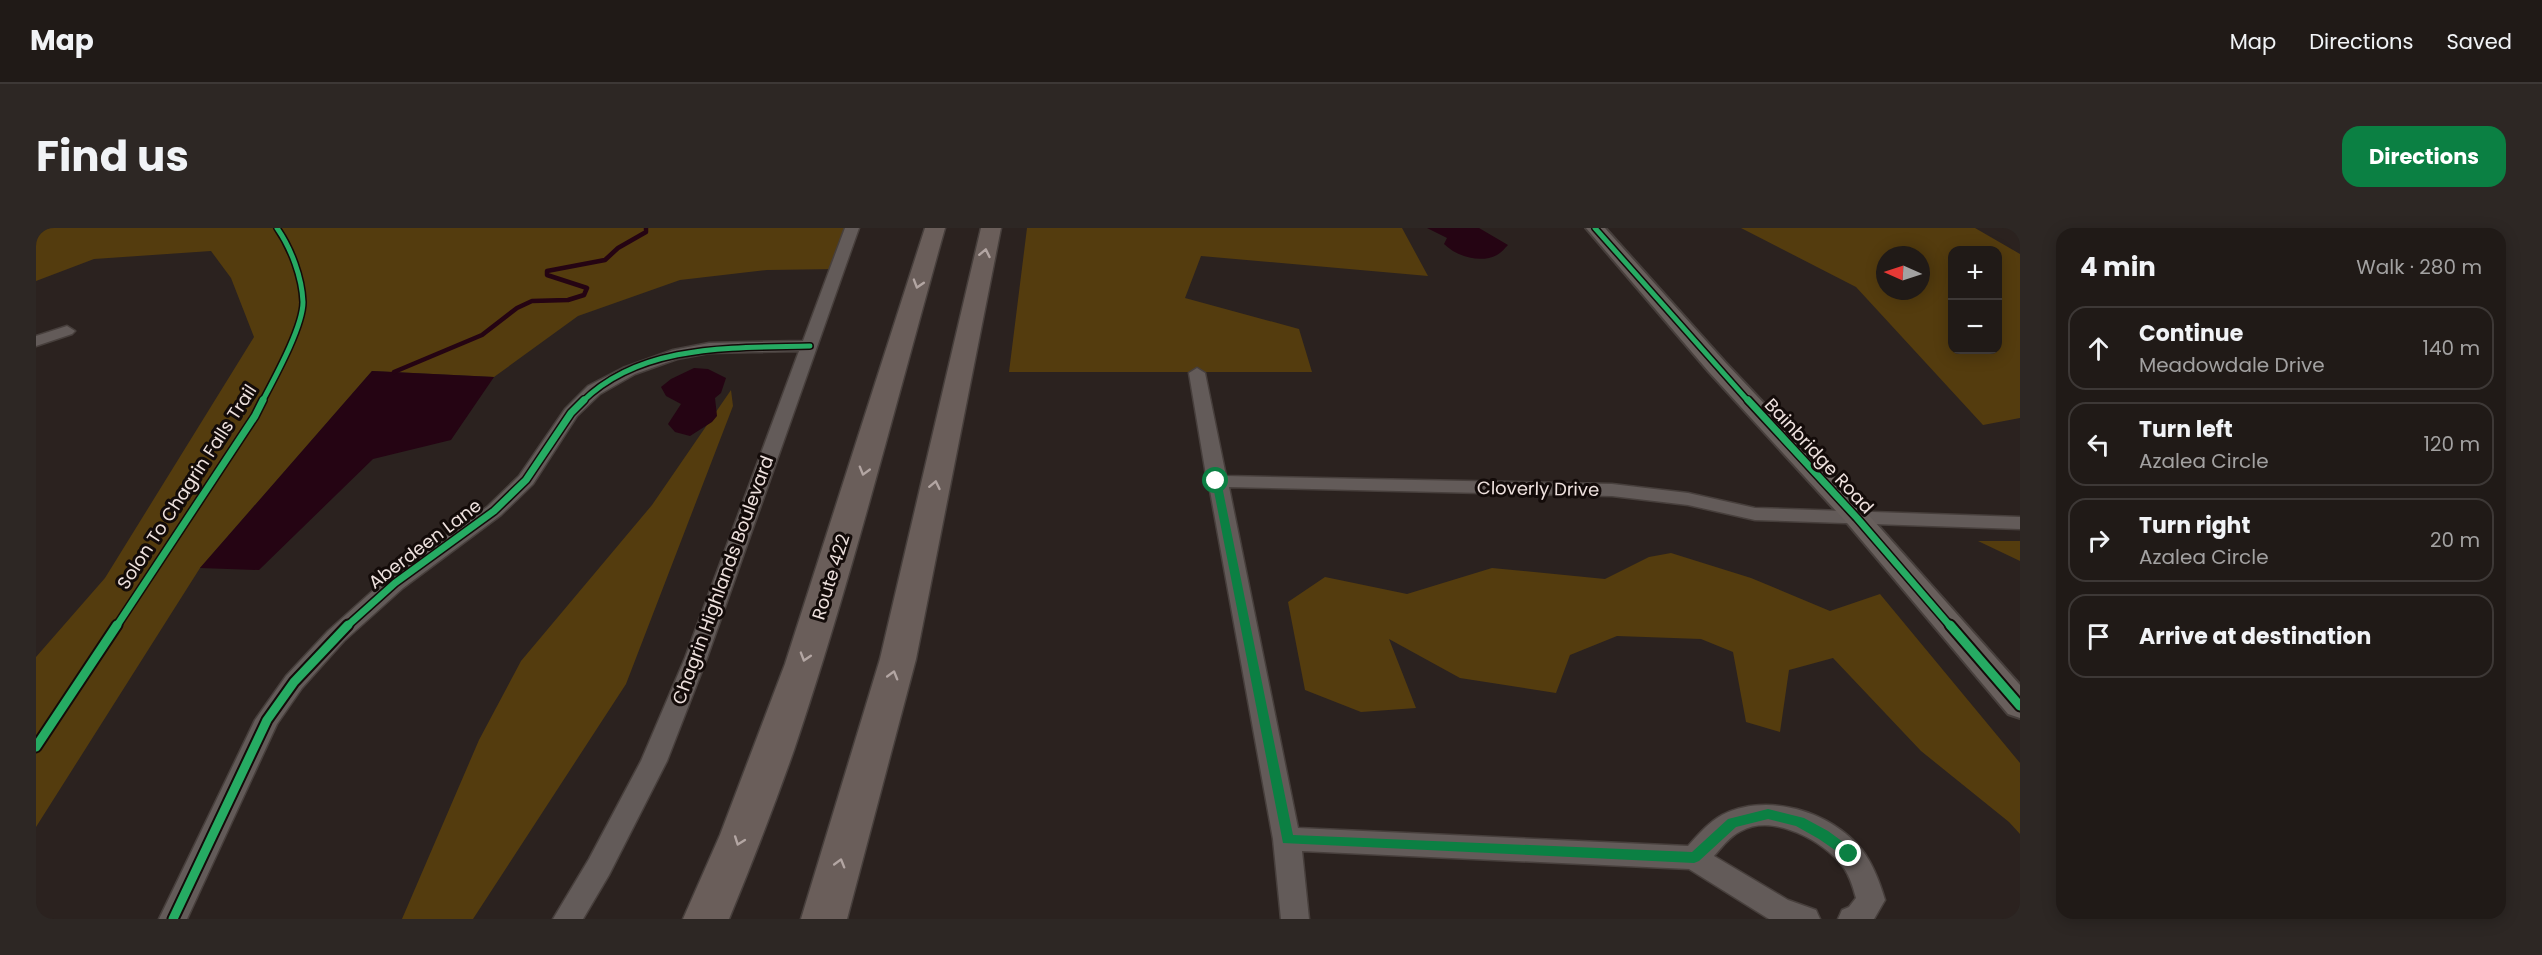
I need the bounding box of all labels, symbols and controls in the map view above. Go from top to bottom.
text: Map [30,21,94,60]
text: Map [2230,27,2276,56]
text: Directions [2309,27,2413,56]
text: Saved [2446,27,2512,56]
button: Directions [2342,126,2506,187]
text: Find us [36,127,189,186]
north arrow [1876,246,1930,300]
map controls [1948,246,2002,354]
button: + [1948,246,2002,300]
one-way arrow [978,248,991,258]
text: 4 min [2080,249,2156,285]
text: Walk · 280 m [2356,253,2482,281]
one-way arrow [913,278,925,289]
button: − [1948,300,2002,354]
text: Continue [2139,318,2243,349]
icon: ahead [2082,332,2115,365]
text: 140 m [2423,334,2480,362]
text: Meadowdale Drive [2139,351,2325,379]
street label: Solon To Chagrin Falls Trail [111,380,262,594]
street label: Bainbridge Road [1759,392,1880,519]
text: Turn left [2139,414,2233,445]
icon: left [2082,428,2115,461]
text: 120 m [2424,430,2480,458]
text: Azalea Circle [2139,447,2269,475]
street label: Chagrin Highlands Boulevard [666,452,779,708]
one-way arrow [858,466,871,476]
route start [1202,467,1228,493]
street label: Cloverly Drive [1477,475,1599,502]
one-way arrow [928,480,941,490]
street label: Aberdeen Lane [363,493,486,594]
text: Turn right [2139,510,2250,541]
icon: right [2082,524,2115,557]
text: 20 m [2430,526,2480,554]
street label: Route 422 [806,531,855,623]
text: Azalea Circle [2139,543,2269,571]
icon: arrive [2082,620,2115,653]
text: Arrive at destination [2139,621,2371,652]
one-way arrow [800,651,813,662]
one-way arrow [886,670,898,681]
one-way arrow [734,835,747,846]
route end [1835,840,1861,866]
one-way arrow [833,858,845,869]

